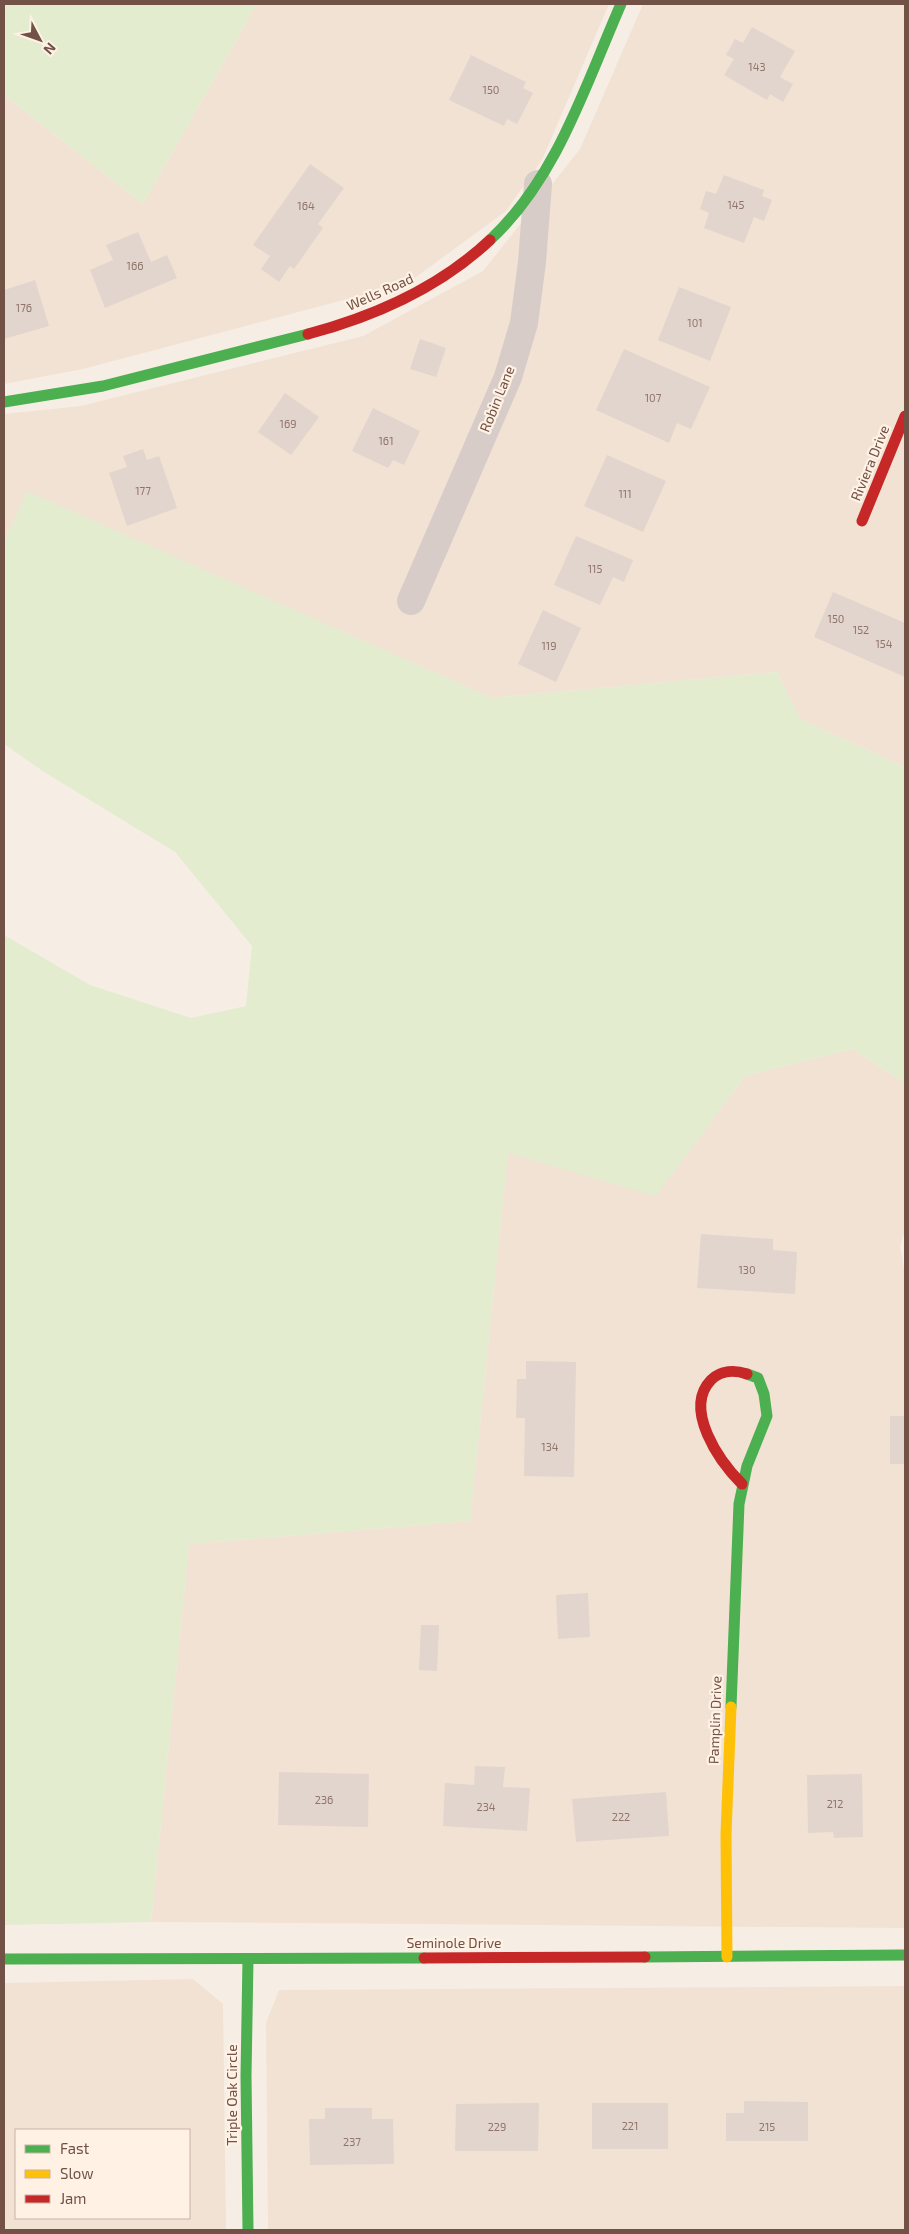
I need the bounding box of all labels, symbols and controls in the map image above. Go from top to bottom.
north arrow [15,15,65,65]
text: N [40,39,60,58]
house number: 143 [748,60,766,73]
house number: 150 [483,83,499,96]
house number: 145 [727,198,745,211]
house number: 164 [297,199,315,212]
house number: 166 [127,259,143,272]
street label: Wells Road [344,269,416,314]
house number: 176 [16,301,32,314]
house number: 101 [687,316,703,329]
street label: Robin Lane [476,363,517,434]
house number: 107 [645,391,662,404]
house number: 169 [280,417,296,430]
street label: Riviera Drive [847,422,892,503]
house number: 161 [378,434,394,447]
house number: 177 [135,484,151,497]
house number: 111 [618,487,632,500]
house number: 115 [588,562,602,575]
house number: 150 [828,612,844,625]
house number: 152 [853,623,869,636]
house number: 154 [875,637,893,650]
house number: 119 [541,639,557,652]
house number: 130 [738,1263,756,1276]
house number: 134 [541,1440,559,1453]
street label: Pamplin Drive [704,1676,725,1764]
house number: 236 [315,1793,333,1806]
house number: 212 [827,1797,843,1810]
house number: 234 [476,1800,496,1813]
house number: 222 [612,1810,630,1823]
street label: Seminole Drive [406,1934,502,1951]
street label: Triple Oak Circle [223,2044,240,2146]
house number: 221 [622,2119,638,2132]
house number: 229 [488,2120,506,2133]
house number: 215 [759,2120,775,2133]
legend [15,2129,190,2219]
house number: 237 [343,2135,361,2148]
text: Fast [60,2139,90,2157]
text: Slow [60,2164,94,2182]
text: Jam [60,2189,86,2207]

